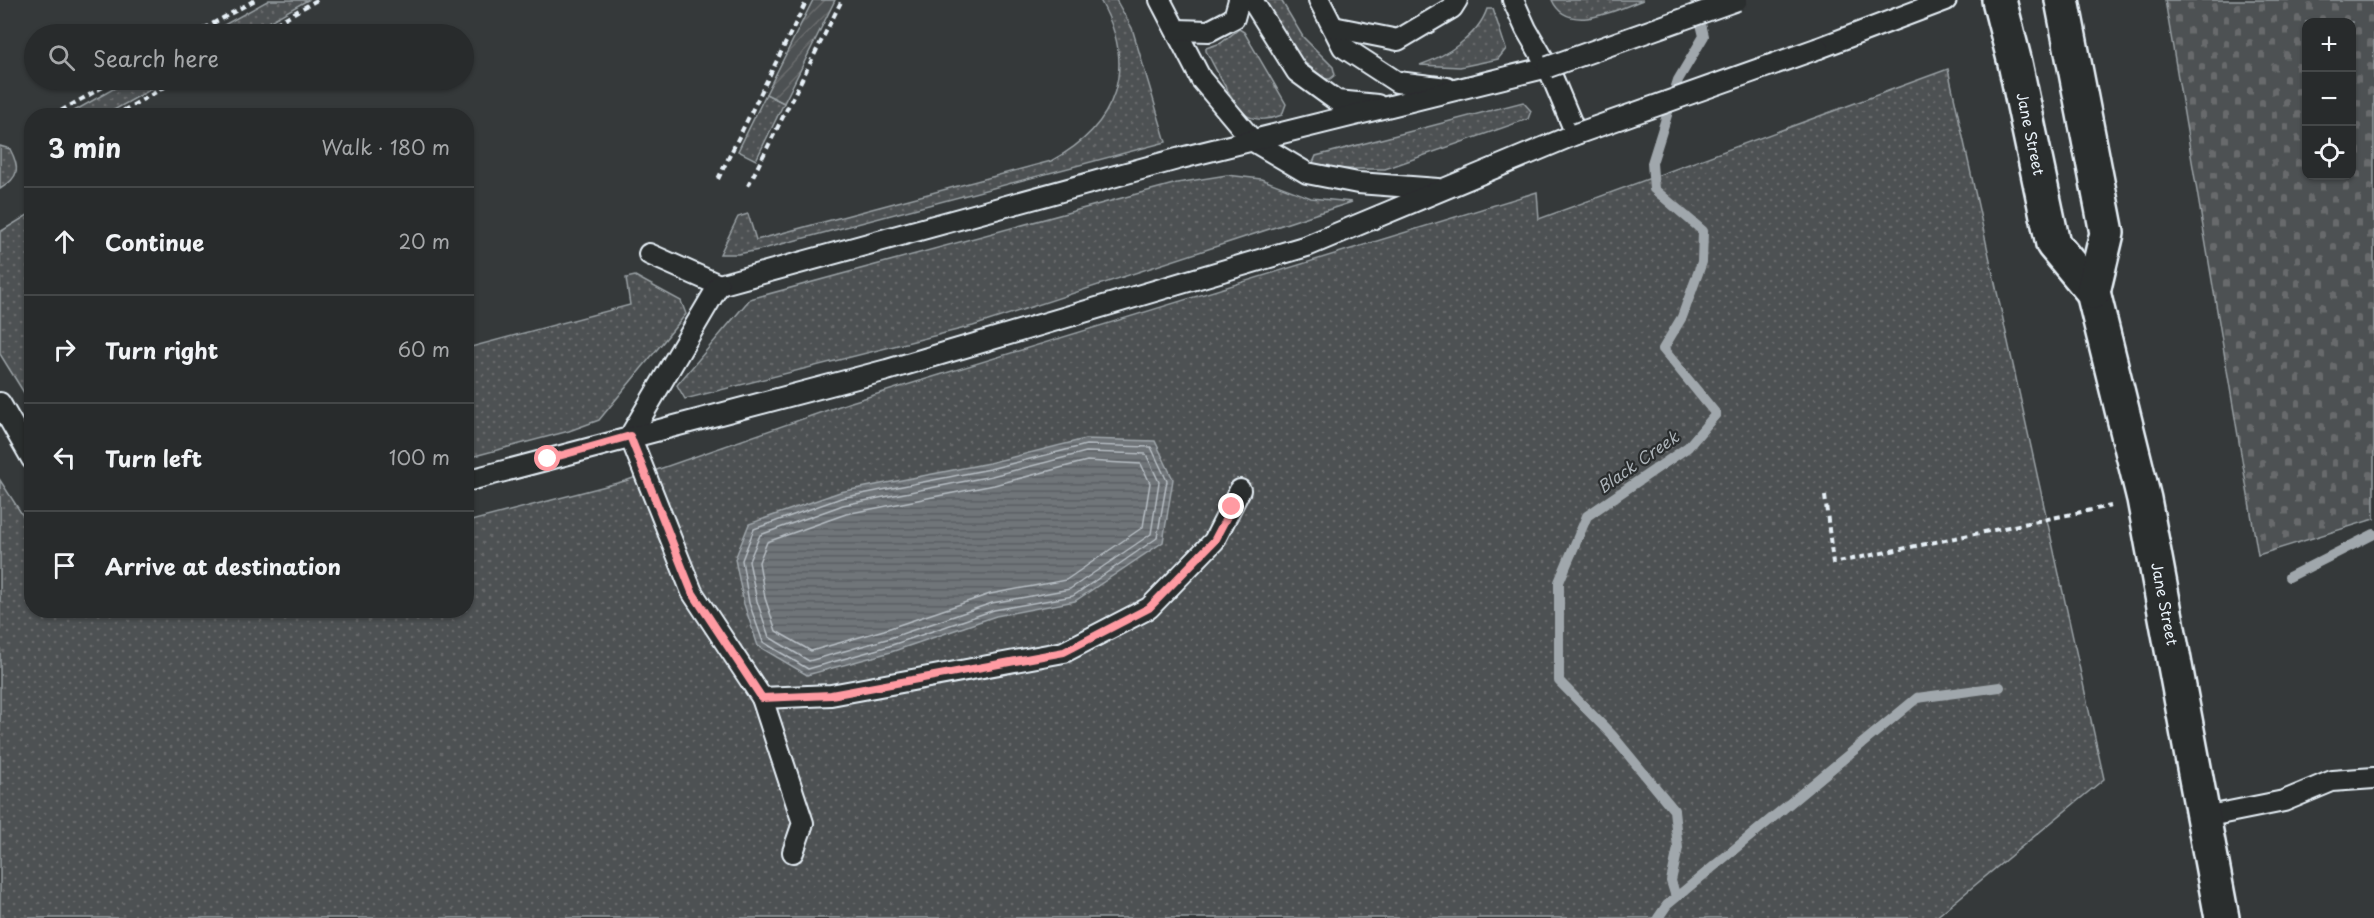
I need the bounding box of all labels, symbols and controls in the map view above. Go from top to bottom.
map controls [2302,18,2356,180]
button: + [2302,18,2356,72]
search box [24,24,474,90]
icon: search [45,41,78,74]
text: Search here [93,41,219,74]
button: − [2302,72,2356,126]
street label: Jane Street [2011,90,2051,177]
button: locate [2302,126,2356,180]
text: 3 min [48,128,121,167]
text: Walk · 180 m [322,132,450,162]
icon: ahead [48,225,81,258]
text: Continue [105,225,204,258]
text: 20 m [398,226,450,256]
icon: right [48,333,81,366]
text: Turn right [105,333,218,366]
text: 60 m [398,334,450,364]
water label: Black Creek [1592,424,1684,498]
icon: left [48,441,81,474]
text: Turn left [105,441,202,474]
text: 100 m [389,442,450,472]
route start [534,445,560,471]
route end [1218,493,1244,519]
icon: arrive [48,549,81,582]
text: Arrive at destination [105,549,341,582]
street label: Jane Street [2146,560,2185,647]

